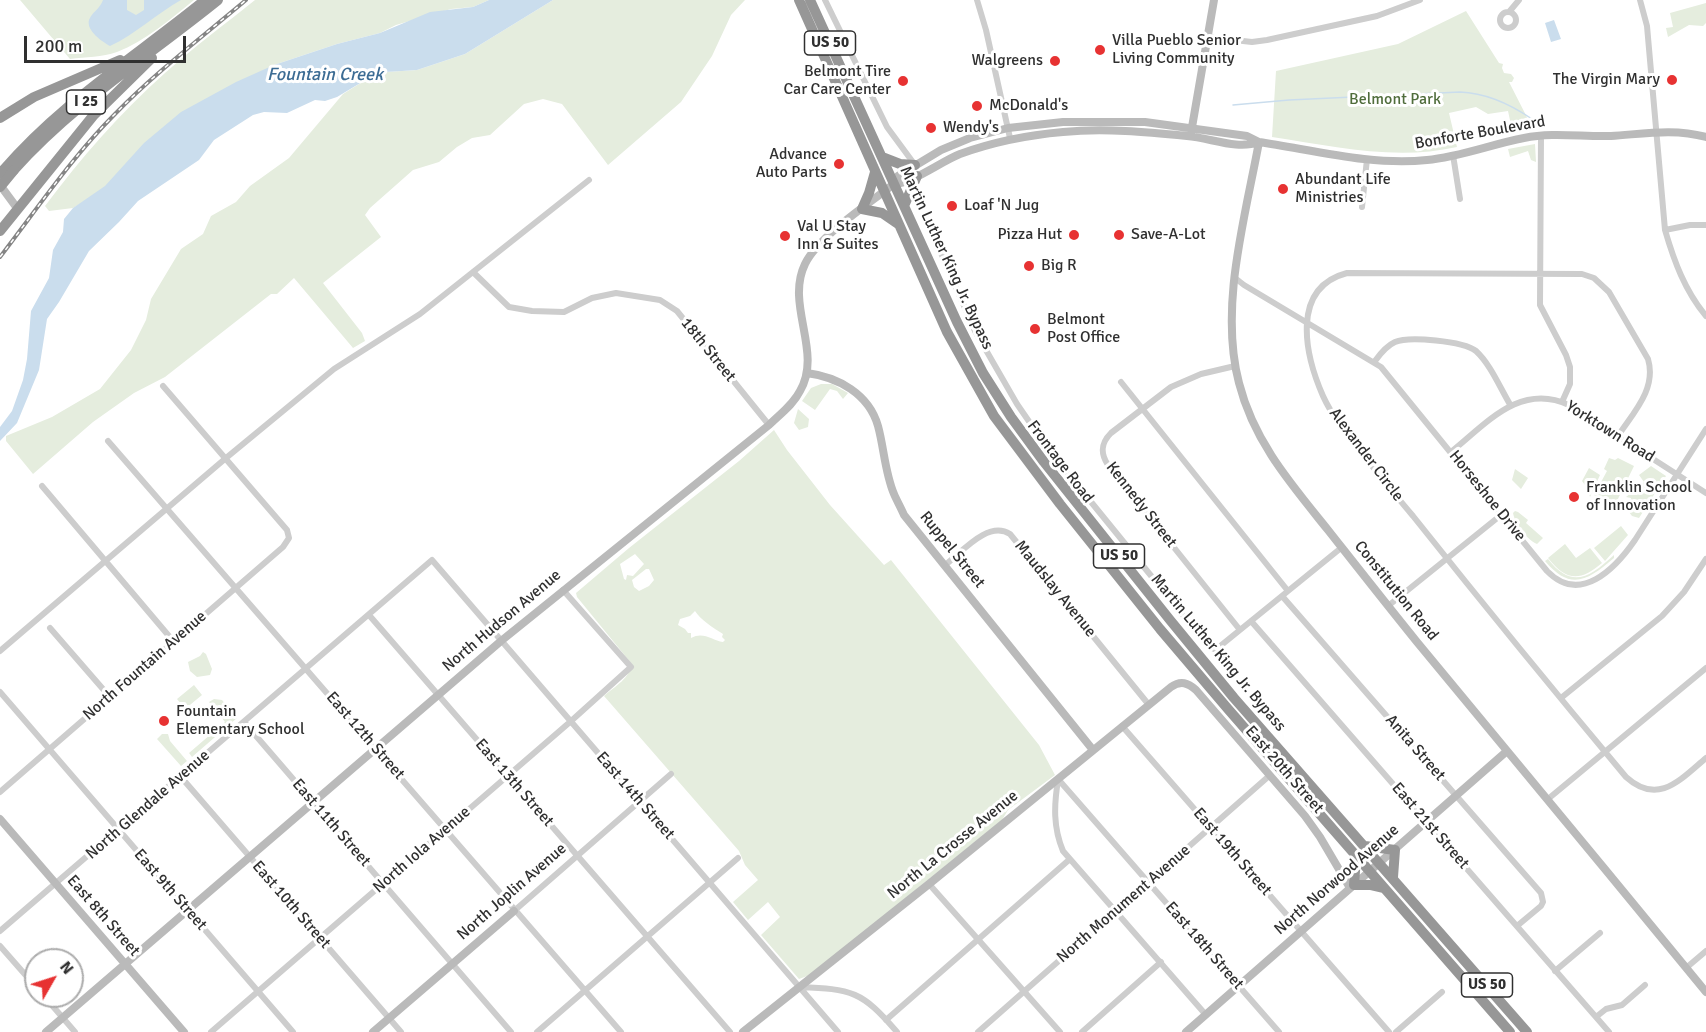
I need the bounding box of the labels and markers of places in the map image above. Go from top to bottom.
place label: Villa Pueblo Senior Living Community [1112,31,1241,69]
marker: Villa Pueblo Senior Living Community [1093,43,1107,57]
place label: Walgreens [971,51,1043,71]
marker: Walgreens [1048,54,1062,68]
place label: Belmont Tire Car Care Center [784,62,891,100]
place label: The Virgin Mary [1553,70,1660,90]
marker: The Virgin Mary [1665,73,1679,87]
marker: Belmont Tire Car Care Center [896,74,910,88]
place label: McDonald's [989,96,1068,116]
marker: McDonald's [970,99,984,113]
place label: Wendy's [943,118,999,138]
marker: Wendy's [924,121,938,135]
place label: Advance Auto Parts [756,145,827,183]
marker: Advance Auto Parts [832,157,846,171]
place label: Abundant Life Ministries [1295,170,1391,208]
marker: Abundant Life Ministries [1276,182,1290,196]
place label: Loaf 'N Jug [964,196,1039,216]
marker: Loaf 'N Jug [945,199,959,213]
place label: Val U Stay Inn & Suites [797,217,878,255]
place label: Pizza Hut [998,225,1062,245]
place label: Save-A-Lot [1131,225,1206,245]
marker: Pizza Hut [1067,228,1081,242]
marker: Save-A-Lot [1112,228,1126,242]
marker: Val U Stay Inn & Suites [778,229,792,243]
place label: Big R [1041,256,1077,276]
marker: Big R [1022,259,1036,273]
place label: Belmont Post Office [1047,310,1120,348]
marker: Belmont Post Office [1028,322,1042,336]
place label: Franklin School of Innovation [1586,478,1692,516]
marker: Franklin School of Innovation [1567,490,1581,504]
place label: Fountain Elementary School [176,702,305,740]
marker: Fountain Elementary School [157,714,171,728]

